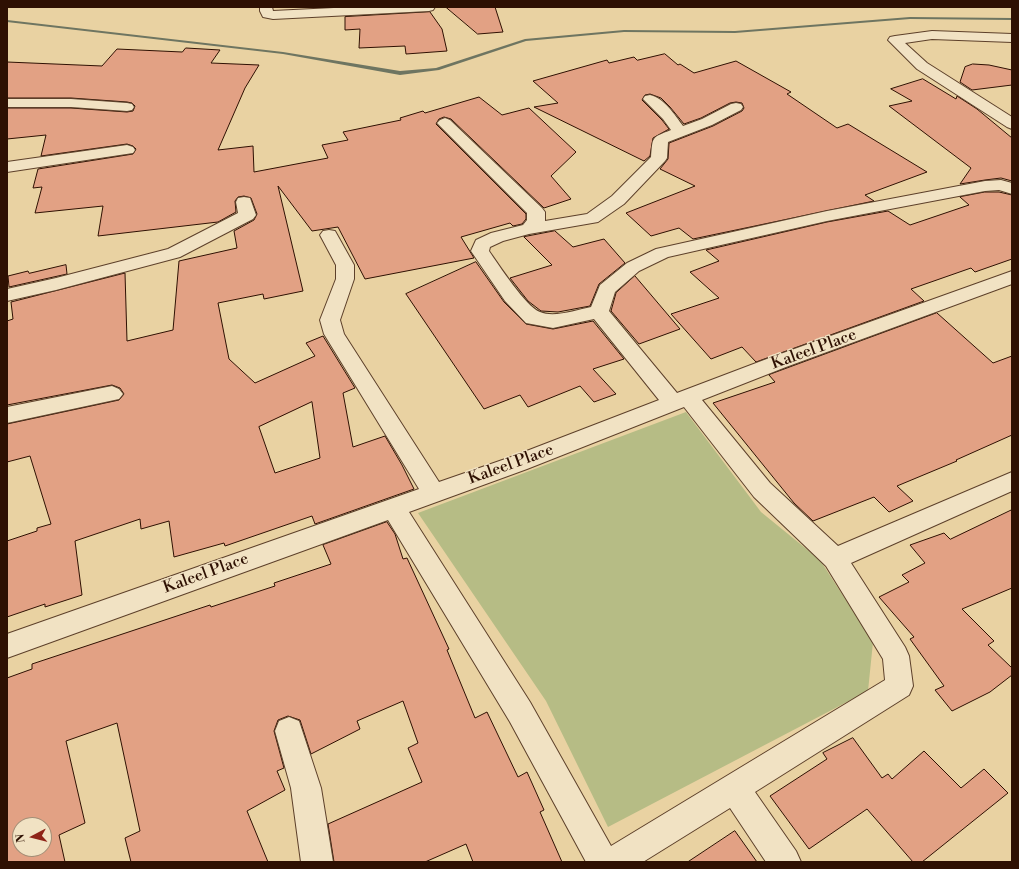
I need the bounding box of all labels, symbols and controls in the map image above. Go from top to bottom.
street label: Kaleel Place [769,326,859,374]
street label: Kaleel Place [466,441,556,489]
street label: Kaleel Place [161,550,251,598]
north arrow [12,817,52,857]
text: N [14,833,29,844]

